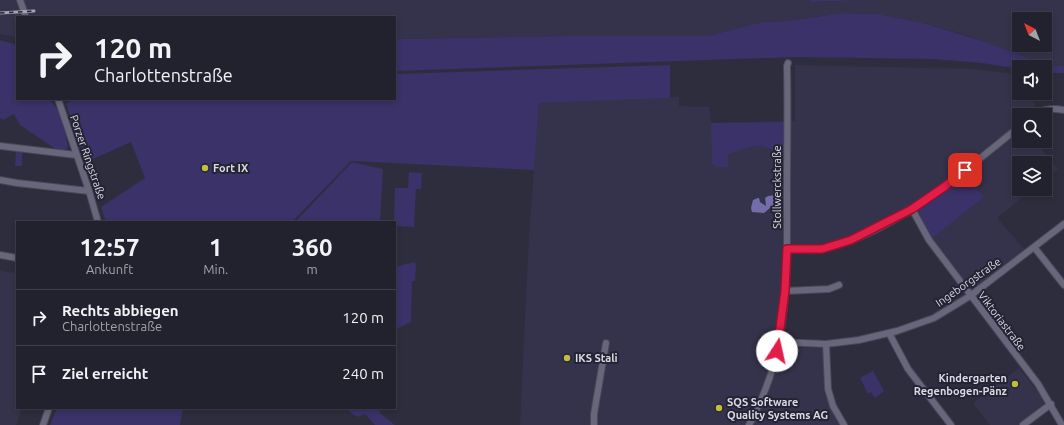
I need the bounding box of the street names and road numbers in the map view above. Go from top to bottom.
street label: Porzer Ringstraße [68,113,108,201]
street label: Stollwerckstraße [771,145,783,229]
street label: Ingeborgstraße [933,255,1003,309]
street label: Viktoriastraße [976,289,1028,353]

